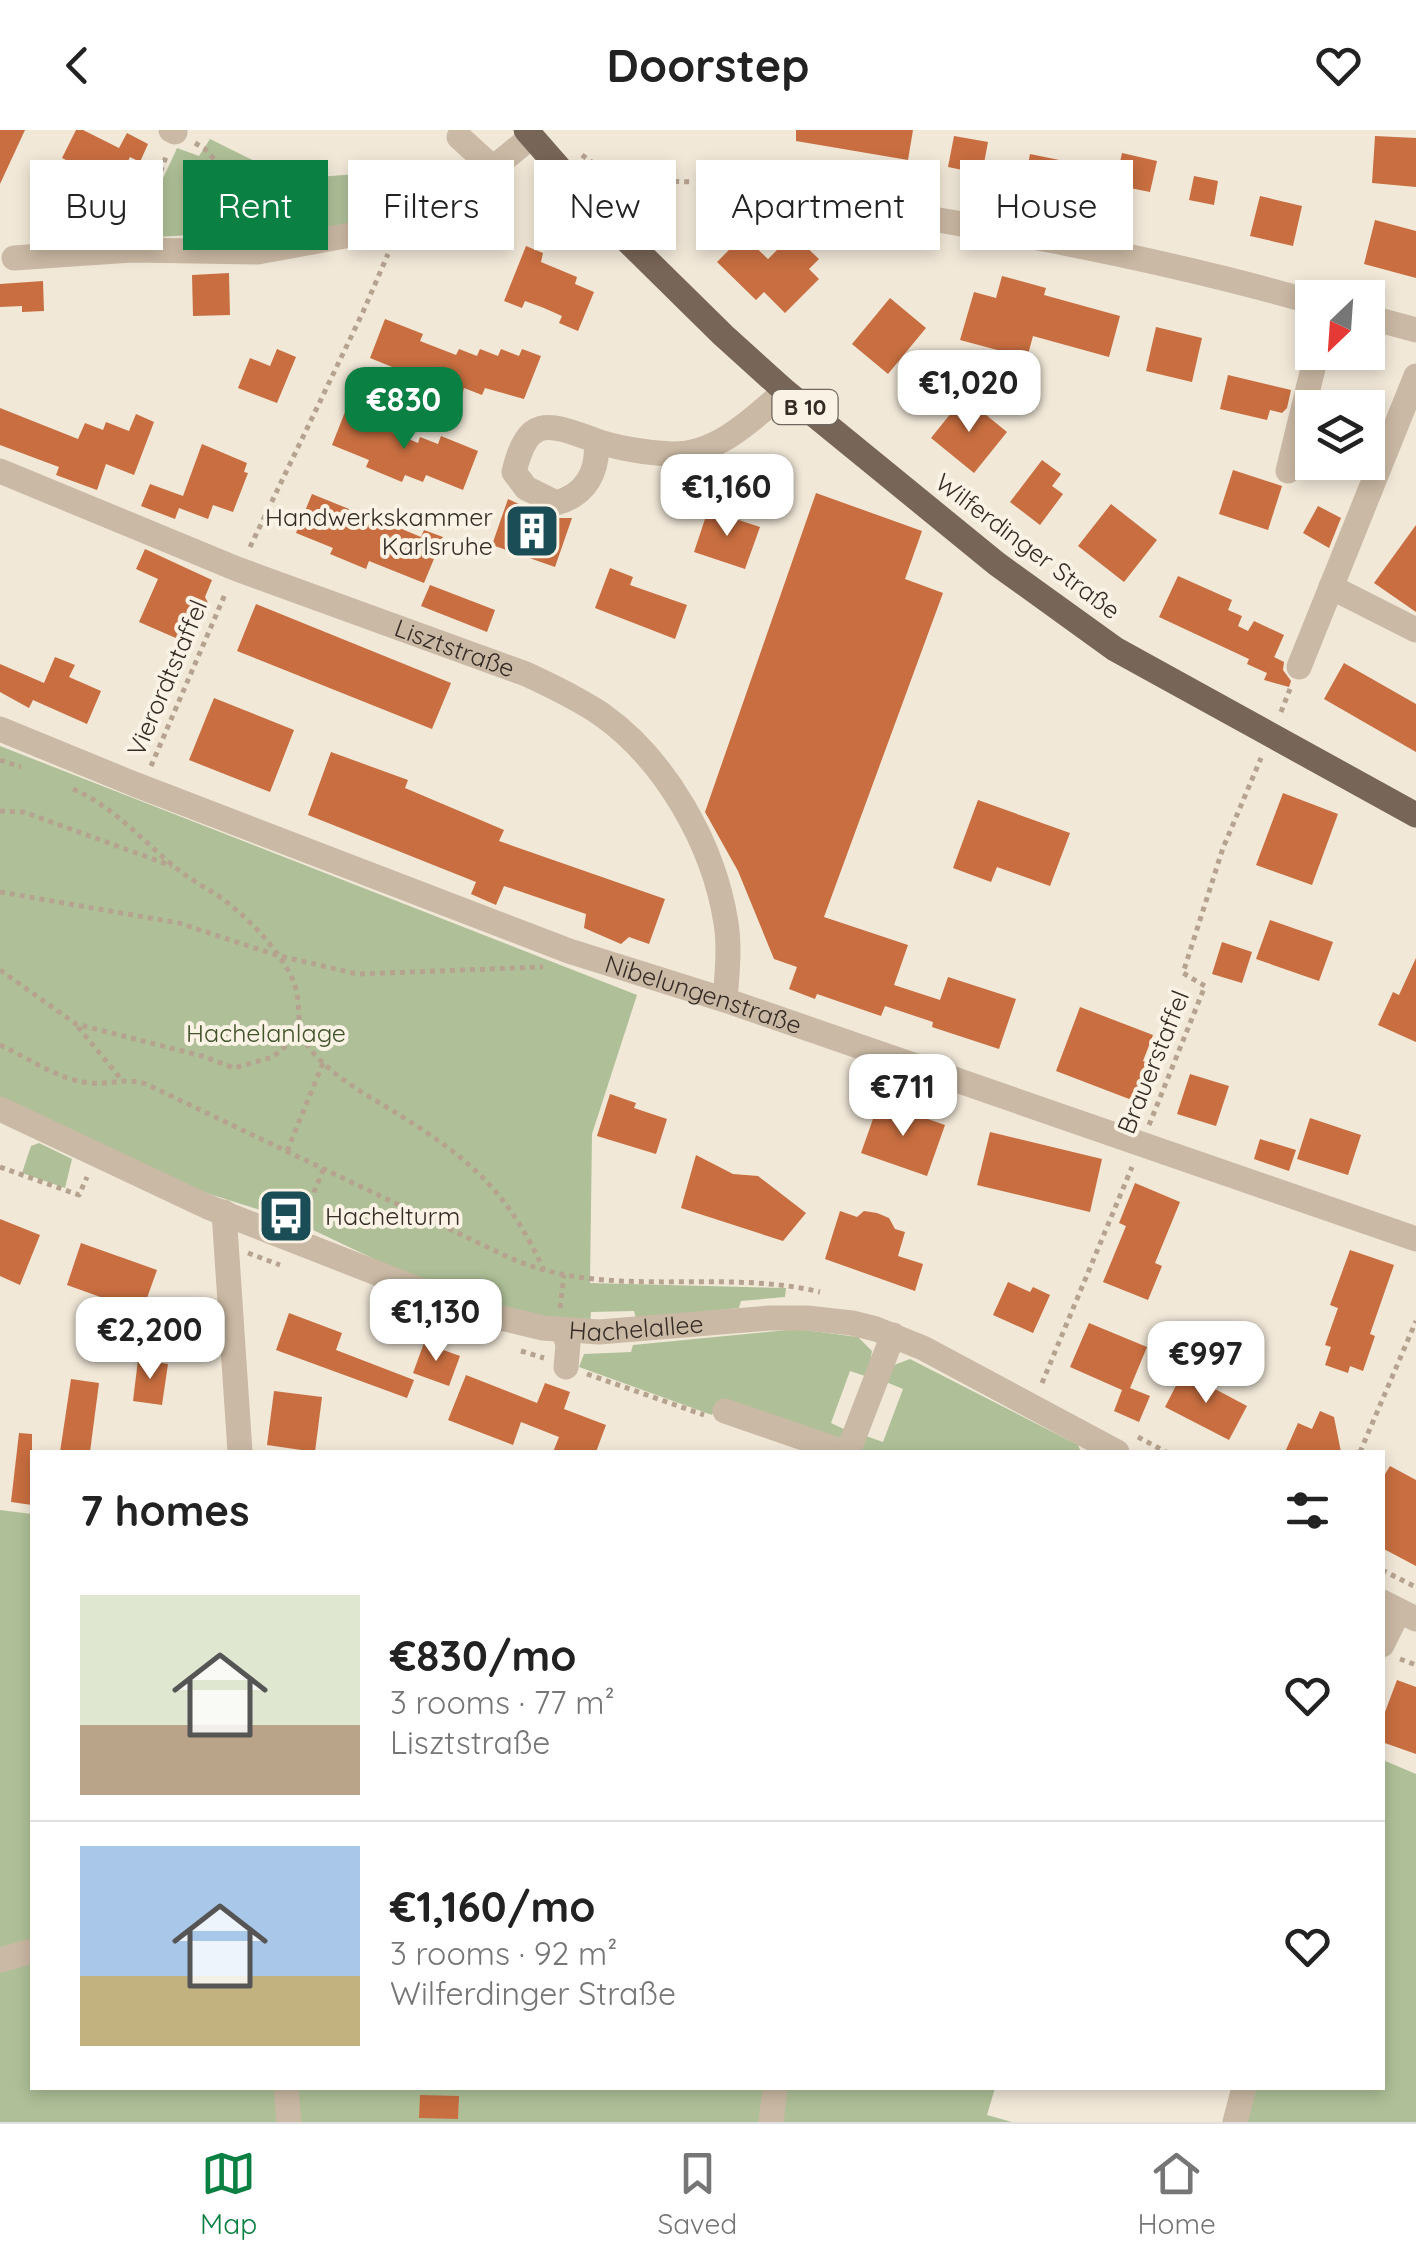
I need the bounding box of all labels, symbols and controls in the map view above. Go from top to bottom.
text: Doorstep [607,37,809,93]
icon: back [50,38,105,93]
icon: heart [1311,38,1366,93]
chip: Buy [30,160,163,250]
chip: Rent [183,160,328,250]
chip: Filters [348,160,514,250]
chip: New [534,160,676,250]
chip: Apartment [696,160,940,250]
chip: House [960,160,1133,250]
north arrow [1295,280,1385,370]
map controls [1295,280,1385,480]
pin: €1,020 [888,350,1050,435]
text: €1,020 [920,362,1018,402]
pin: €830 [345,367,463,452]
text: €830 [367,379,441,419]
road number: B 10 [772,390,838,424]
button: layers [1295,390,1385,480]
pin: €1,160 [646,454,808,539]
text: €1,160 [683,466,771,506]
street label: Wilferdinger Straße [930,466,1127,625]
place label: Handwerkskammer Karlsruhe [265,501,493,561]
building icon: Handwerkskammer Karlsruhe [502,501,562,561]
street label: Vierordtstaffel [120,595,213,761]
street label: Lisztstraße [391,612,519,684]
street label: Nibelungenstraße [601,947,806,1040]
street label: Brauerstaffel [1110,986,1195,1138]
park label: Hachelanlage [186,1017,346,1048]
pin: €711 [844,1054,962,1139]
text: €711 [871,1066,935,1106]
bus stop icon: Hachelturm [256,1186,316,1246]
place label: Hachelturm [325,1200,460,1231]
pin: €1,130 [355,1279,517,1364]
text: €1,130 [392,1291,480,1331]
pin: €2,200 [69,1297,231,1382]
street label: Hachelallee [568,1308,705,1347]
text: €2,200 [98,1309,202,1349]
pin: €997 [1147,1321,1265,1406]
text: €997 [1169,1333,1243,1373]
icon: filters [1280,1483,1335,1538]
text: 7 homes [80,1484,249,1537]
text: €830/mo [390,1629,576,1682]
icon: home [160,1635,280,1755]
icon: heart [1280,1668,1335,1723]
text: 3 rooms · 77 m² [390,1682,615,1722]
text: Lisztstraße [390,1722,550,1762]
text: €1,160/mo [390,1880,595,1933]
icon: home [160,1886,280,2006]
icon: heart [1280,1919,1335,1974]
text: 3 rooms · 92 m² [390,1933,617,1973]
text: Wilferdinger Straße [390,1973,676,2013]
tab: Map [200,2146,257,2241]
tab: Saved [657,2146,737,2241]
tab: Home [1137,2146,1216,2241]

